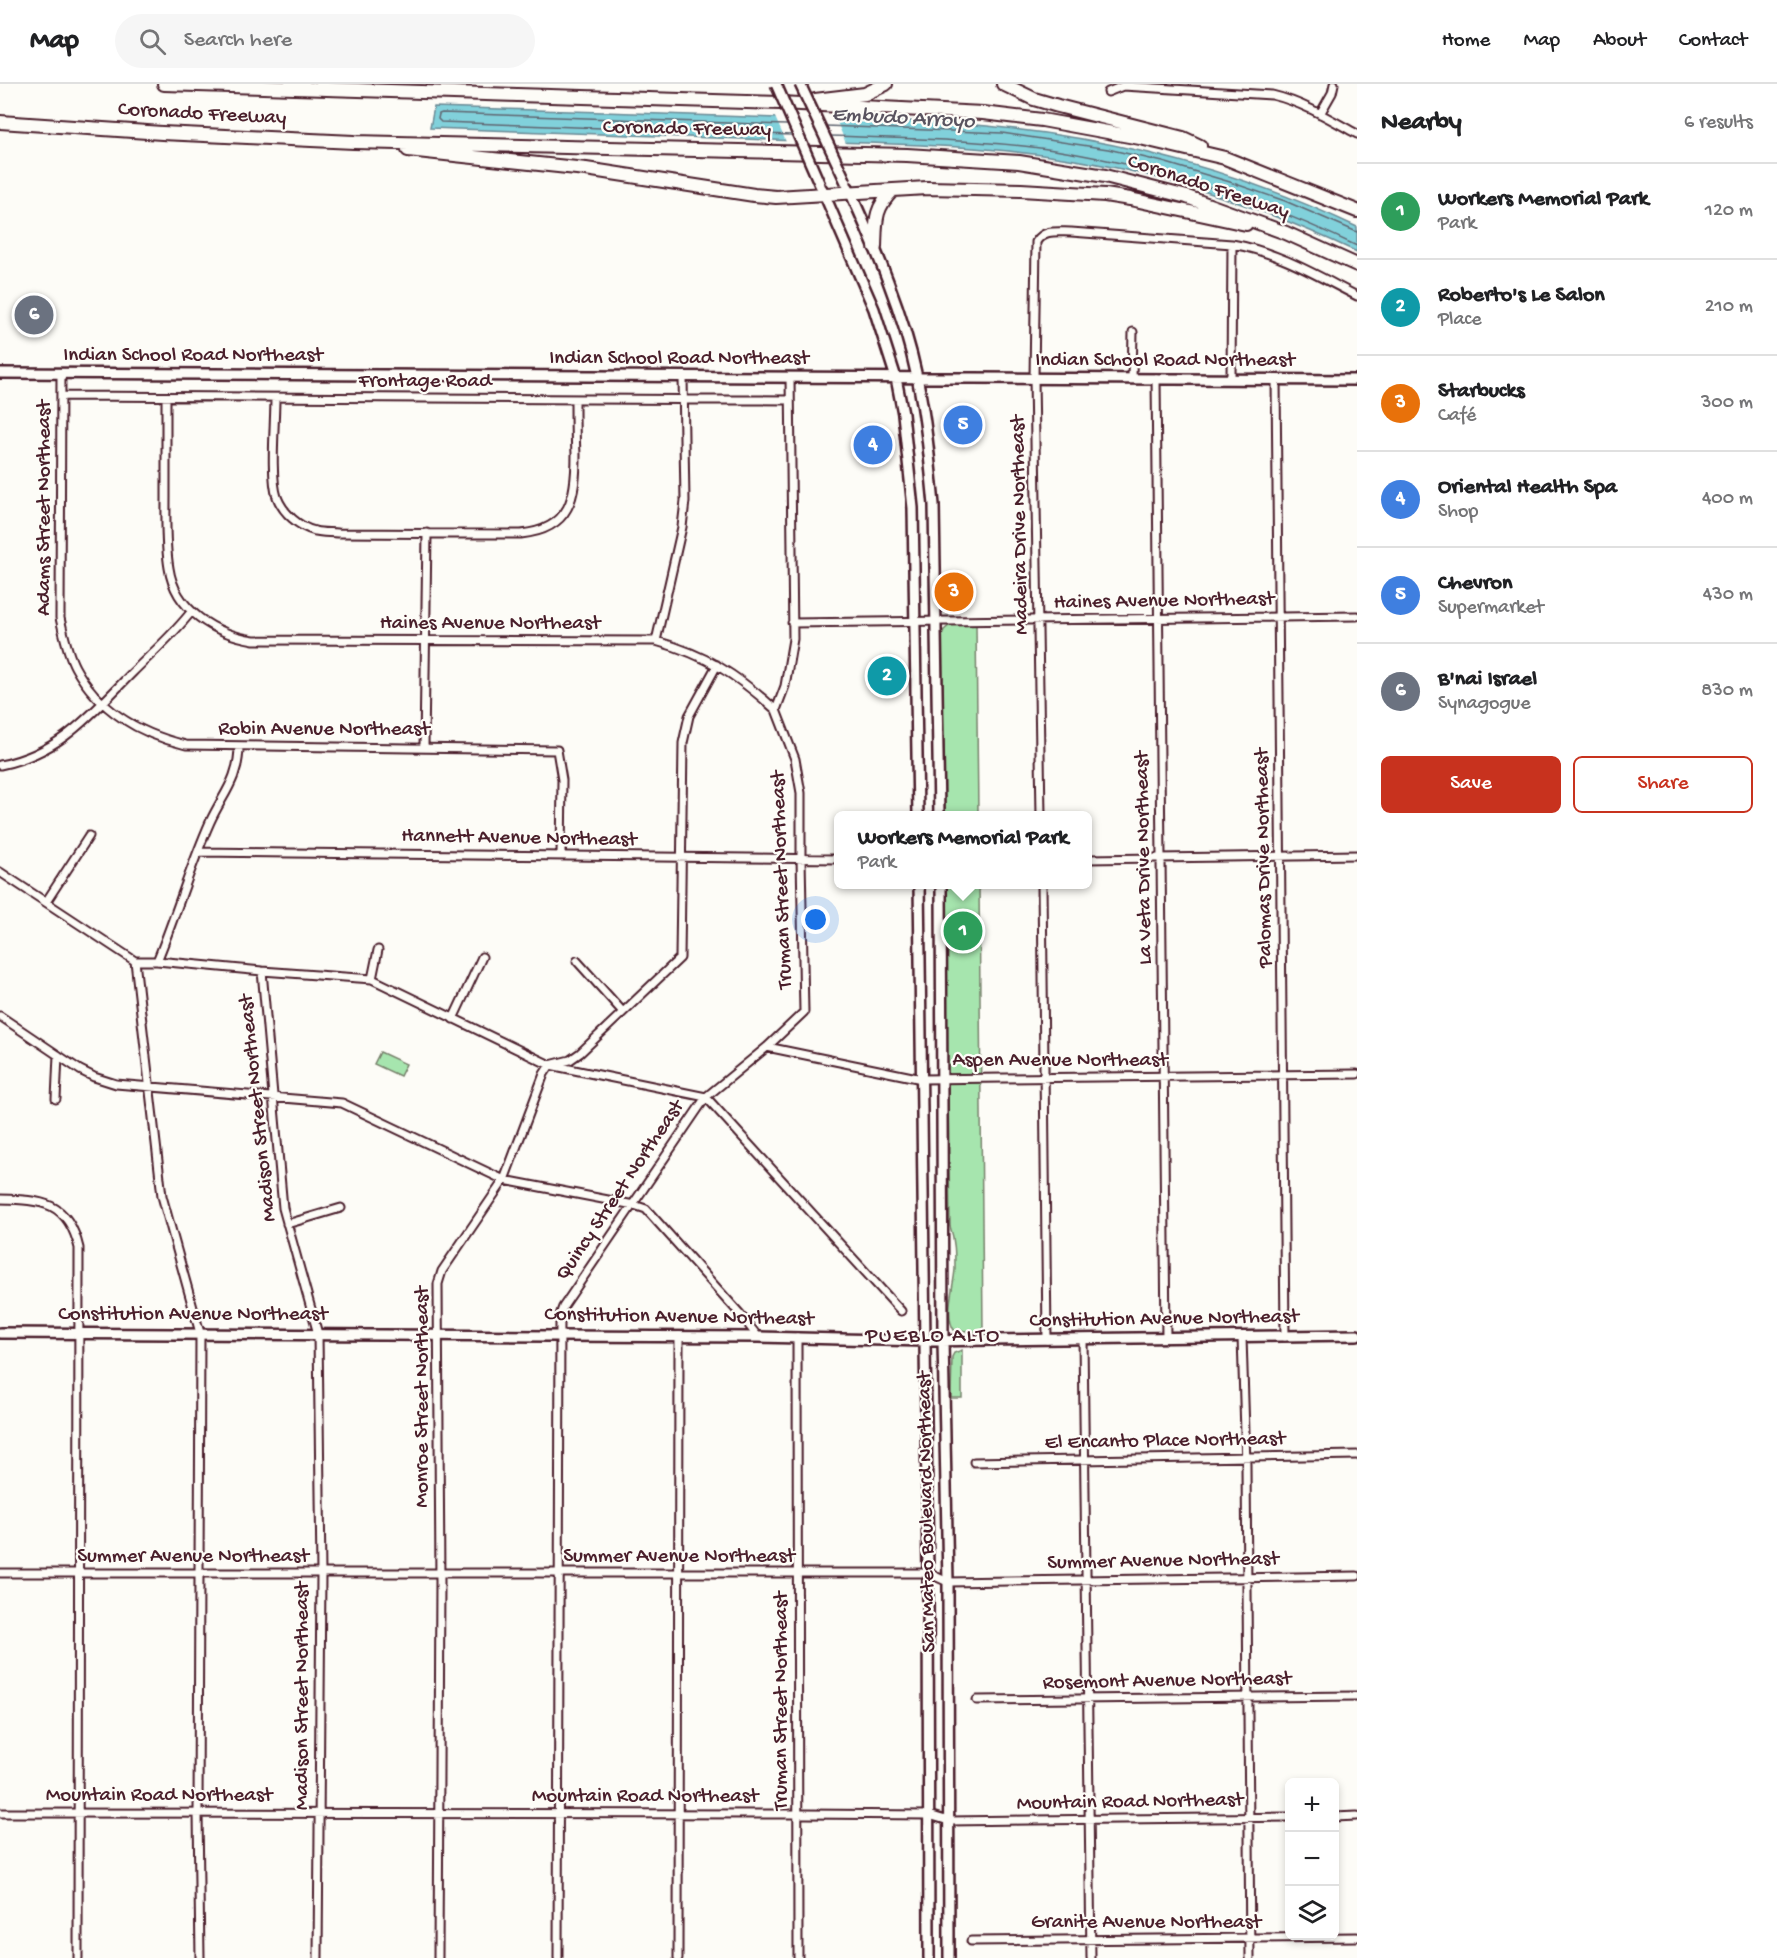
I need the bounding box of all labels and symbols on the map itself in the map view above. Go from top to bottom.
street label: Coronado Freeway [117,98,287,132]
water label: Embudo Arroyo [831,102,977,136]
street label: Coronado Freeway [603,116,771,144]
street label: Coronado Freeway [1124,150,1292,226]
pin: 6 [15,292,54,338]
street label: Indian School Road Northeast [63,344,325,369]
street label: Indian School Road Northeast [549,347,811,372]
street label: Indian School Road Northeast [1035,349,1297,374]
street label: Frontage Road [358,370,493,395]
street label: Adams Street Northeast [33,398,58,616]
pin: 5 [944,402,982,448]
street label: Madeira Drive Northeast [1007,413,1035,635]
pin: 4 [854,422,892,468]
pin: 3 [934,570,974,614]
street label: Haines Avenue Northeast [1054,588,1277,616]
street label: Haines Avenue Northeast [380,612,603,637]
pin: 2 [868,654,906,698]
street label: Robin Avenue Northeast [218,718,432,743]
street label: Palomas Drive Northeast [1251,746,1279,969]
street label: La Veta Drive Northeast [1131,749,1159,965]
street label: Truman Street Northeast [767,768,799,991]
street label: Hannett Avenue Northeast [401,824,639,854]
your location [801,905,830,934]
pin: 1 [944,908,982,954]
street label: Madison Street Northeast [234,991,283,1223]
street label: Aspen Avenue Northeast [952,1049,1170,1074]
street label: Quincy Street Northeast [551,1094,692,1286]
street label: Monroe Street Northeast [411,1284,436,1508]
street label: Constitution Avenue Northeast [58,1303,330,1328]
street label: Constitution Avenue Northeast [544,1303,816,1333]
street label: Constitution Avenue Northeast [1029,1305,1301,1335]
district label: PUEBLO ALTO [864,1324,1001,1350]
street label: San Mateo Boulevard Northeast [913,1369,943,1653]
street label: El Encanto Place Northeast [1045,1427,1288,1457]
street label: Summer Avenue Northeast [77,1545,311,1570]
street label: Summer Avenue Northeast [563,1545,797,1570]
street label: Summer Avenue Northeast [1047,1547,1281,1577]
street label: Madison Street Northeast [291,1579,316,1810]
street label: Truman Street Northeast [770,1589,795,1811]
street label: Rosemont Avenue Northeast [1042,1667,1294,1697]
street label: Mountain Road Northeast [46,1784,275,1809]
street label: Mountain Road Northeast [532,1785,761,1810]
street label: Mountain Road Northeast [1017,1788,1246,1817]
street label: Granite Avenue Northeast [1031,1911,1263,1936]

